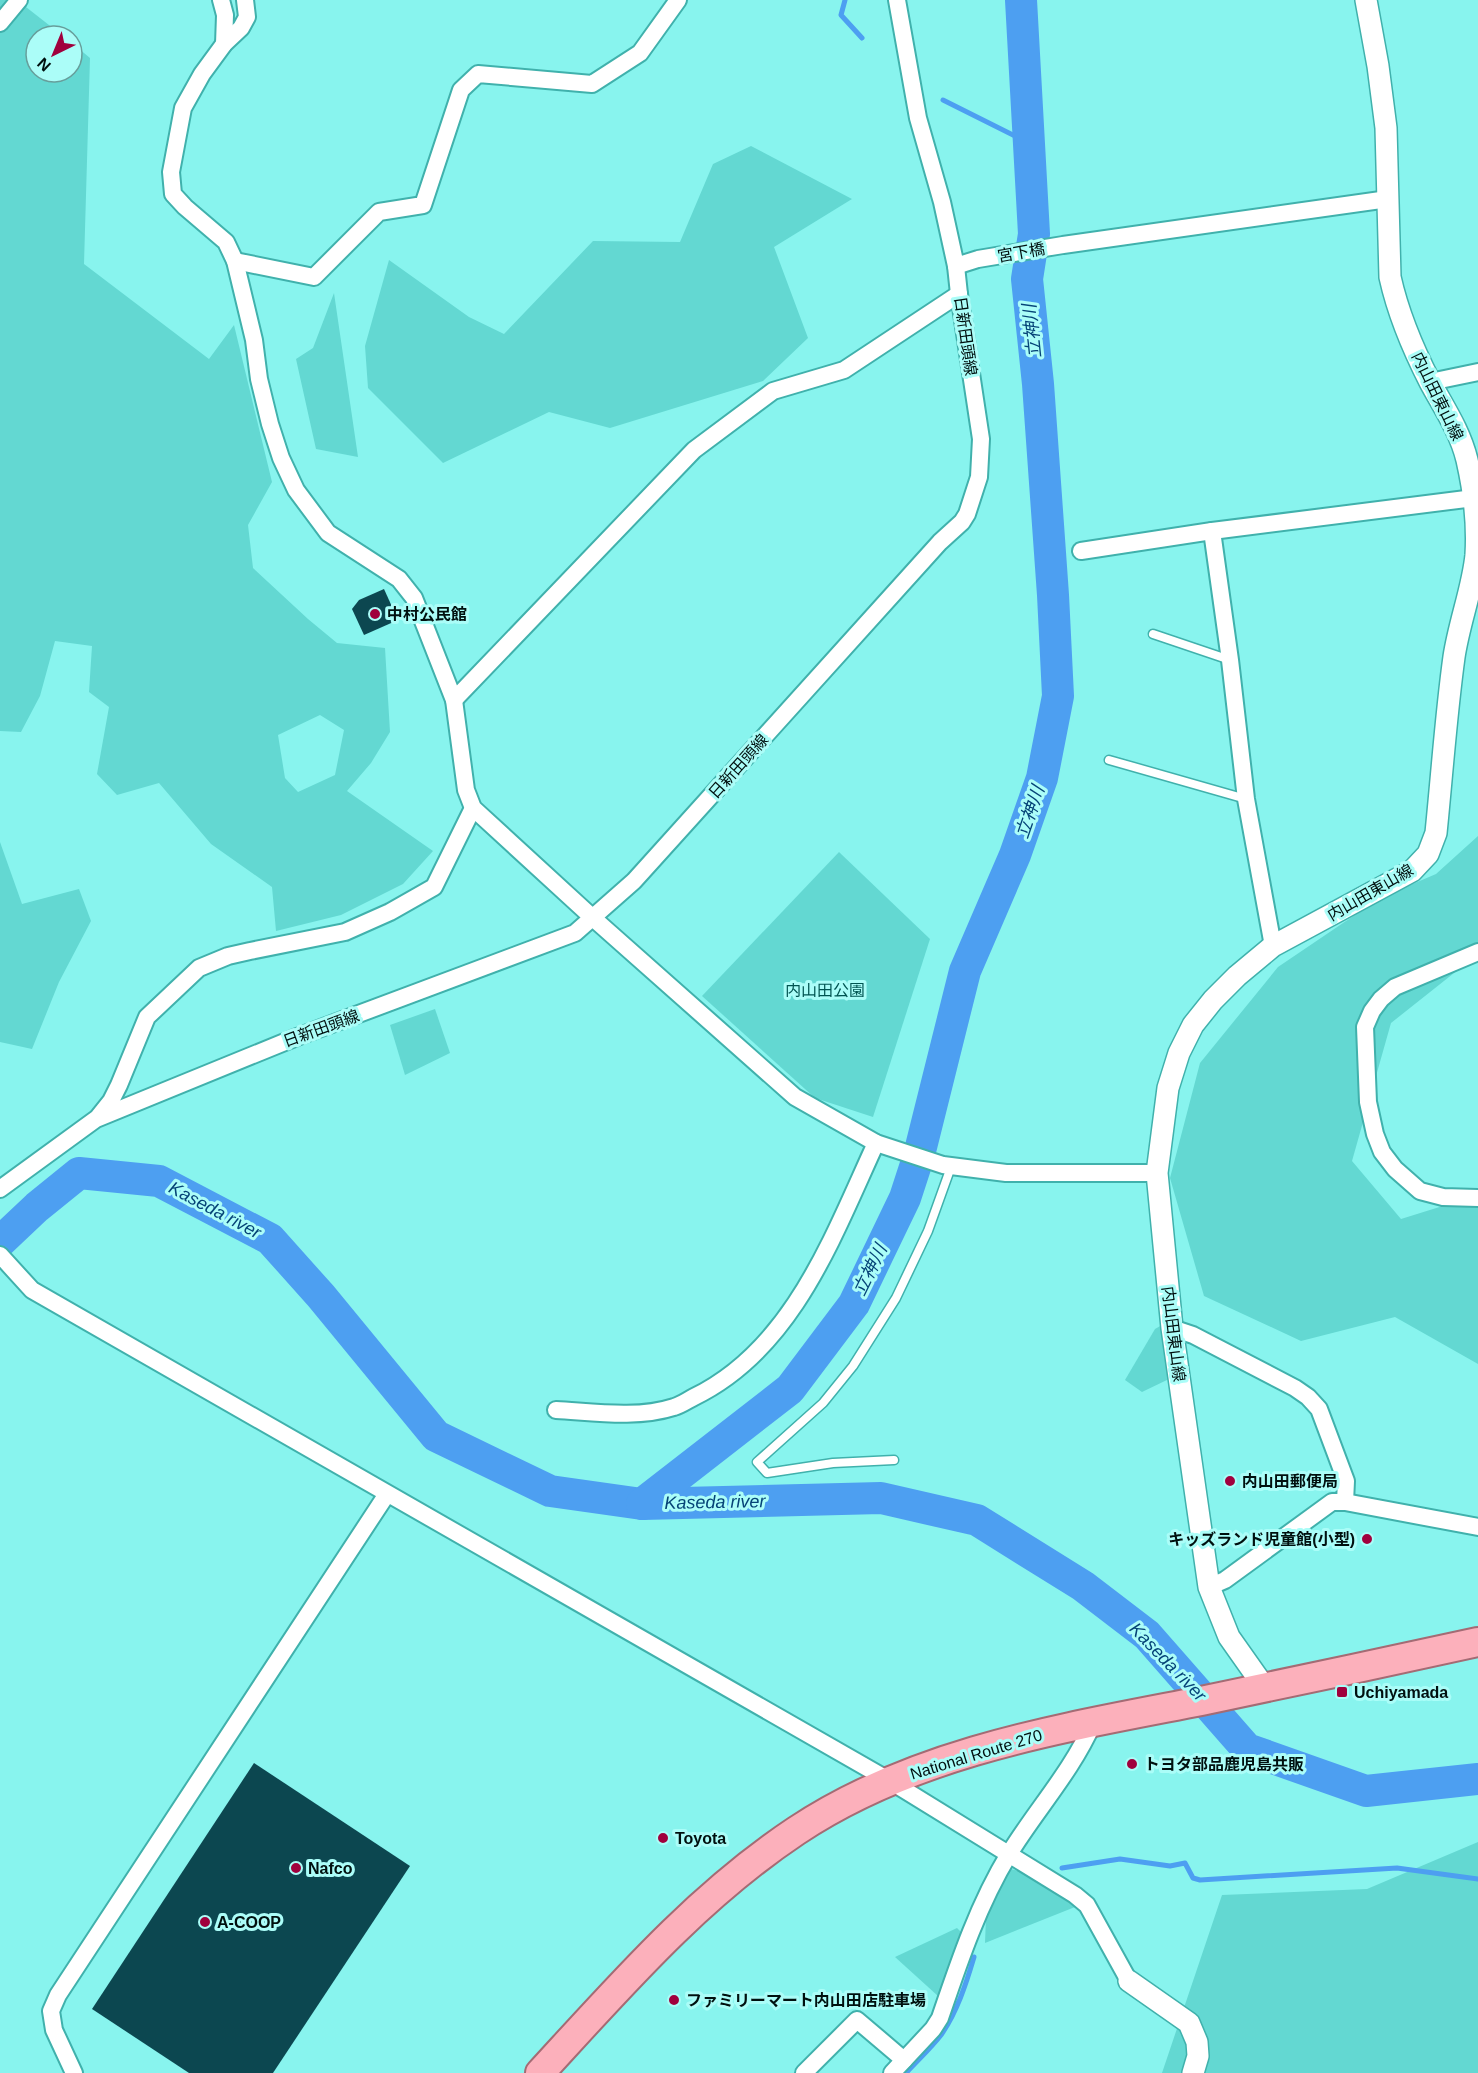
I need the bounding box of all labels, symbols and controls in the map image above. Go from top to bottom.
north arrow [24,24,84,84]
text: N [34,54,54,75]
street label: 宮下橋 [996,240,1046,265]
street label: 日新田頭線 [952,295,979,377]
water label: 立神川 [1019,301,1045,359]
street label: 内山田東山線 [1409,349,1466,443]
place label: 中村公民館 [387,605,467,623]
marker: 中村公民館 [368,607,382,621]
street label: 日新田頭線 [705,731,771,802]
water label: 立神川 [1012,781,1049,841]
street label: 内山田東山線 [1324,861,1416,924]
park label: 内山田公園 [785,982,865,999]
street label: 日新田頭線 [281,1007,362,1050]
water label: Kaseda river [166,1177,265,1243]
water label: 立神川 [849,1240,892,1299]
street label: 内山田東山線 [1159,1285,1188,1383]
place label: 内山田郵便局 [1242,1473,1338,1490]
marker: 内山田郵便局 [1223,1474,1237,1488]
water label: Kaseda river [664,1491,767,1513]
place label: キッズランド児童館(小型) [1168,1531,1355,1548]
marker: キッズランド児童館(小型) [1360,1532,1374,1546]
water label: Kaseda river [1126,1619,1211,1706]
place label: Uchiyamada [1354,1684,1448,1701]
marker: Uchiyamada [1335,1685,1349,1699]
street label: National Route 270 [908,1726,1044,1783]
place label: トヨタ部品鹿児島共販 [1144,1756,1304,1773]
marker: トヨタ部品鹿児島共販 [1125,1757,1139,1771]
place label: Toyota [675,1830,726,1847]
marker: Toyota [656,1831,670,1845]
place label: Nafco [308,1860,353,1877]
marker: Nafco [289,1861,303,1875]
place label: A-COOP [217,1914,281,1931]
marker: A-COOP [198,1915,212,1929]
place label: ファミリーマート内山田店駐車場 [686,1992,926,2009]
marker: ファミリーマート内山田店駐車場 [667,1993,681,2007]

